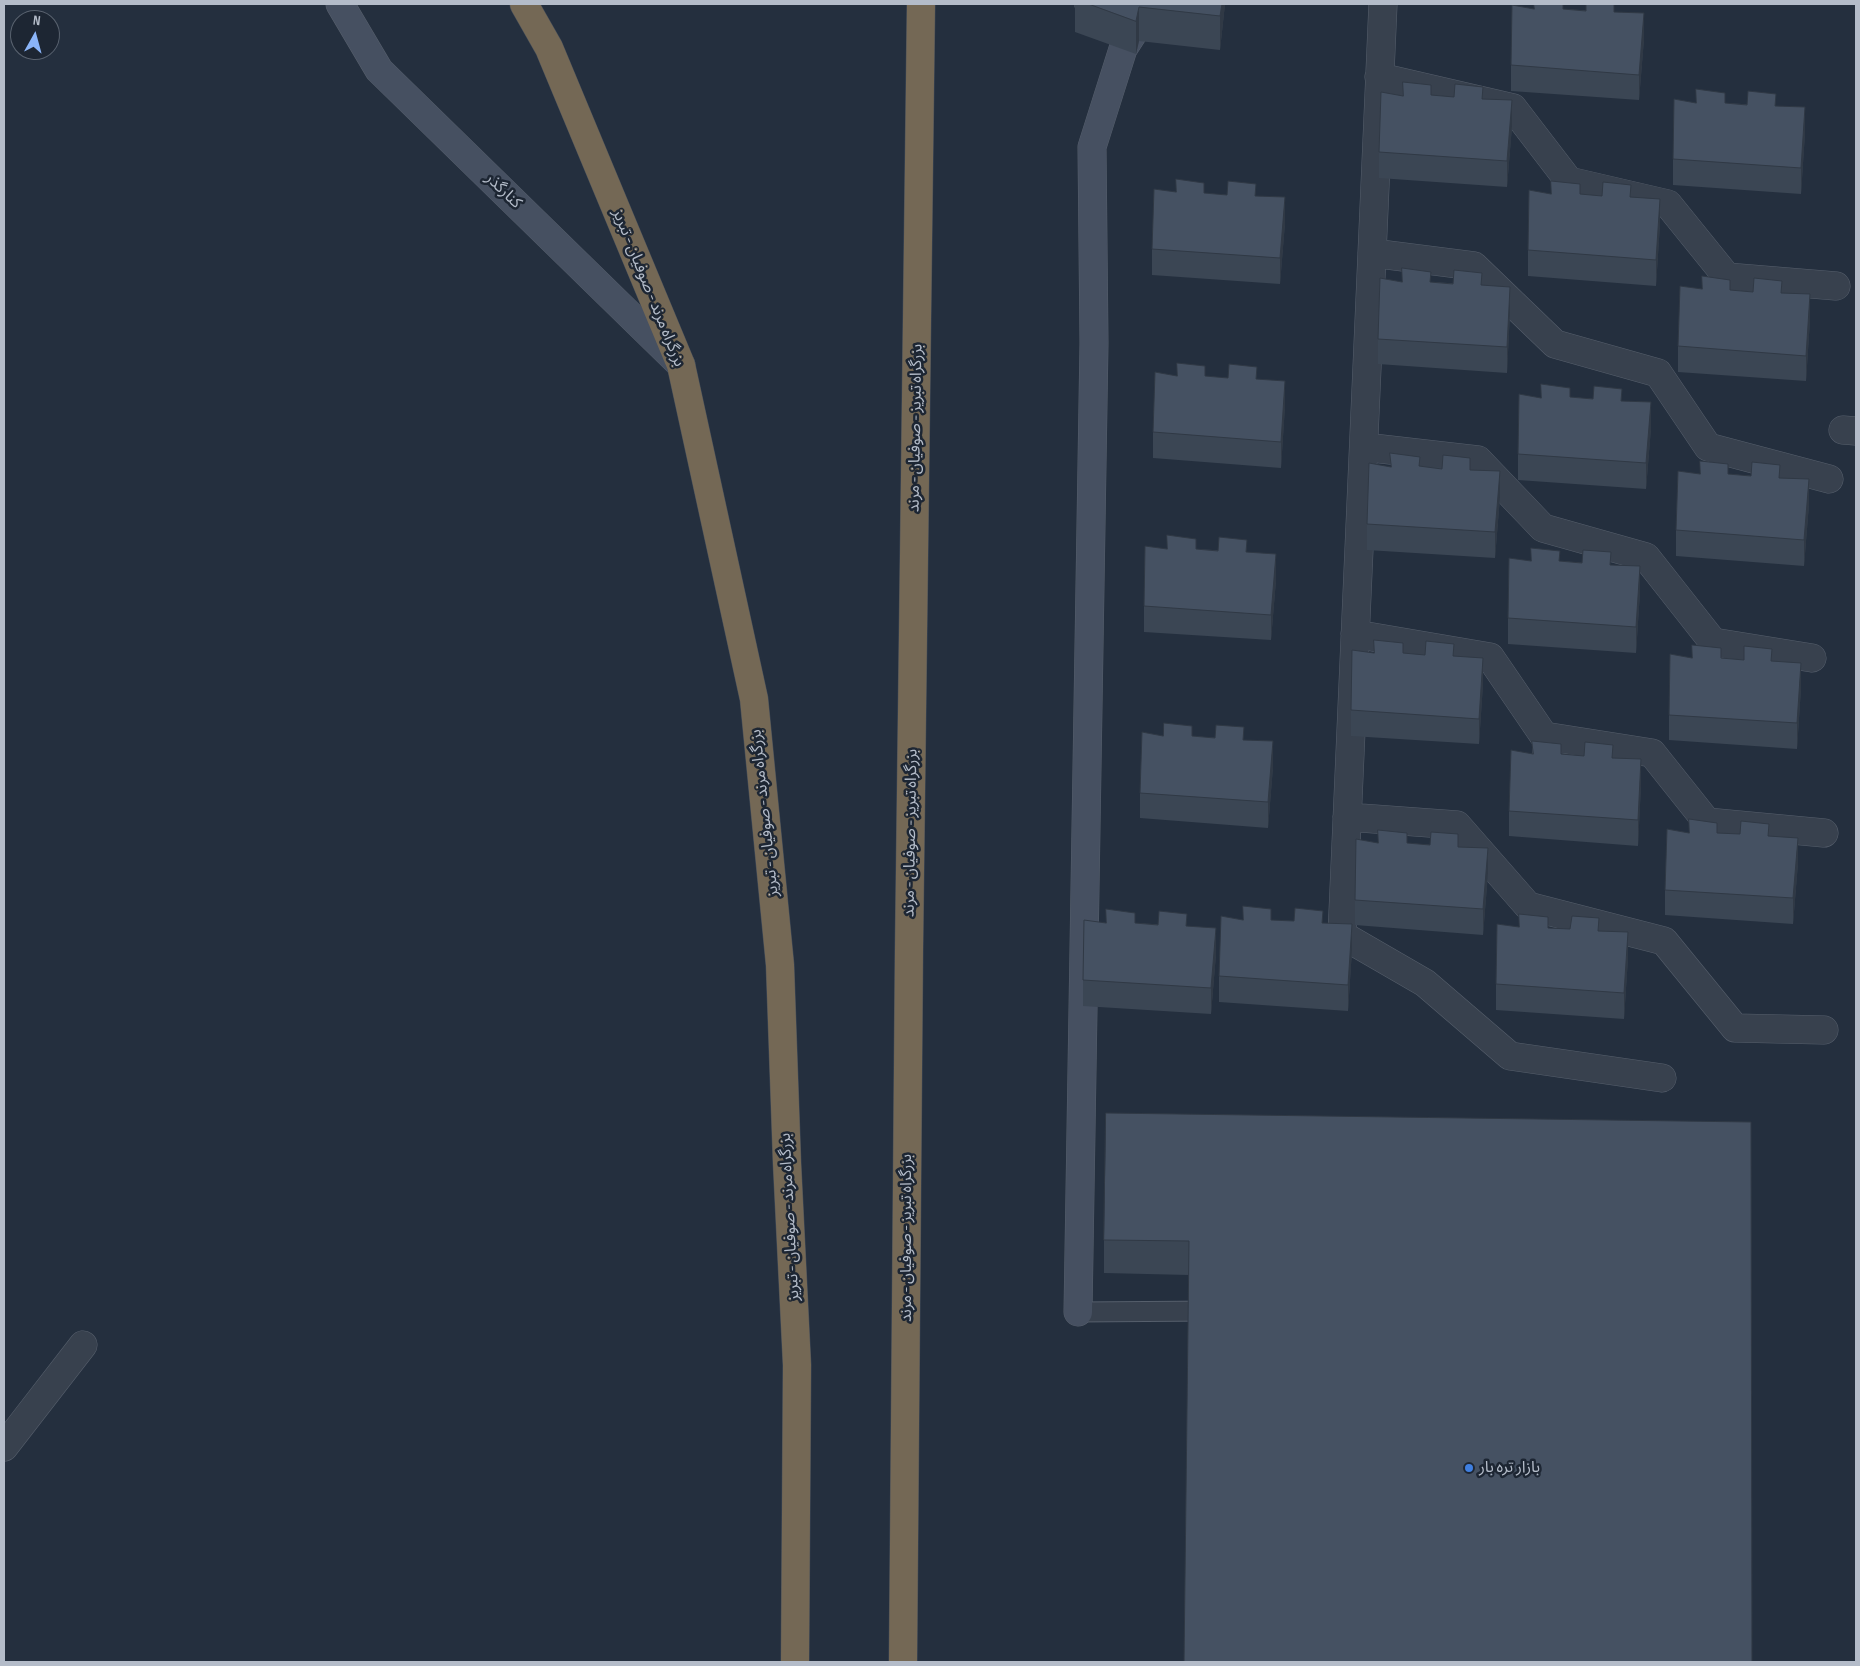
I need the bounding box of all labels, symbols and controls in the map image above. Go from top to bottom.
north arrow [10,10,60,60]
text: N [32,12,42,29]
street label: کنارگذر [481,169,525,213]
street label: بزرگراه مرند - صوفیان - تبریز [608,206,688,370]
street label: بزرگراه تبریز - صوفیان - مرند [905,344,927,512]
street label: بزرگراه مرند - صوفیان - تبریز [747,728,783,898]
street label: بزرگراه تبریز - صوفیان - مرند [900,749,922,917]
street label: بزرگراه مرند - صوفیان - تبریز [776,1132,804,1302]
street label: بزرگراه تبریز - صوفیان - مرند [897,1154,917,1322]
place label: بازار تره بار [1479,1458,1540,1478]
marker: بازار تره بار [1463,1462,1475,1474]

